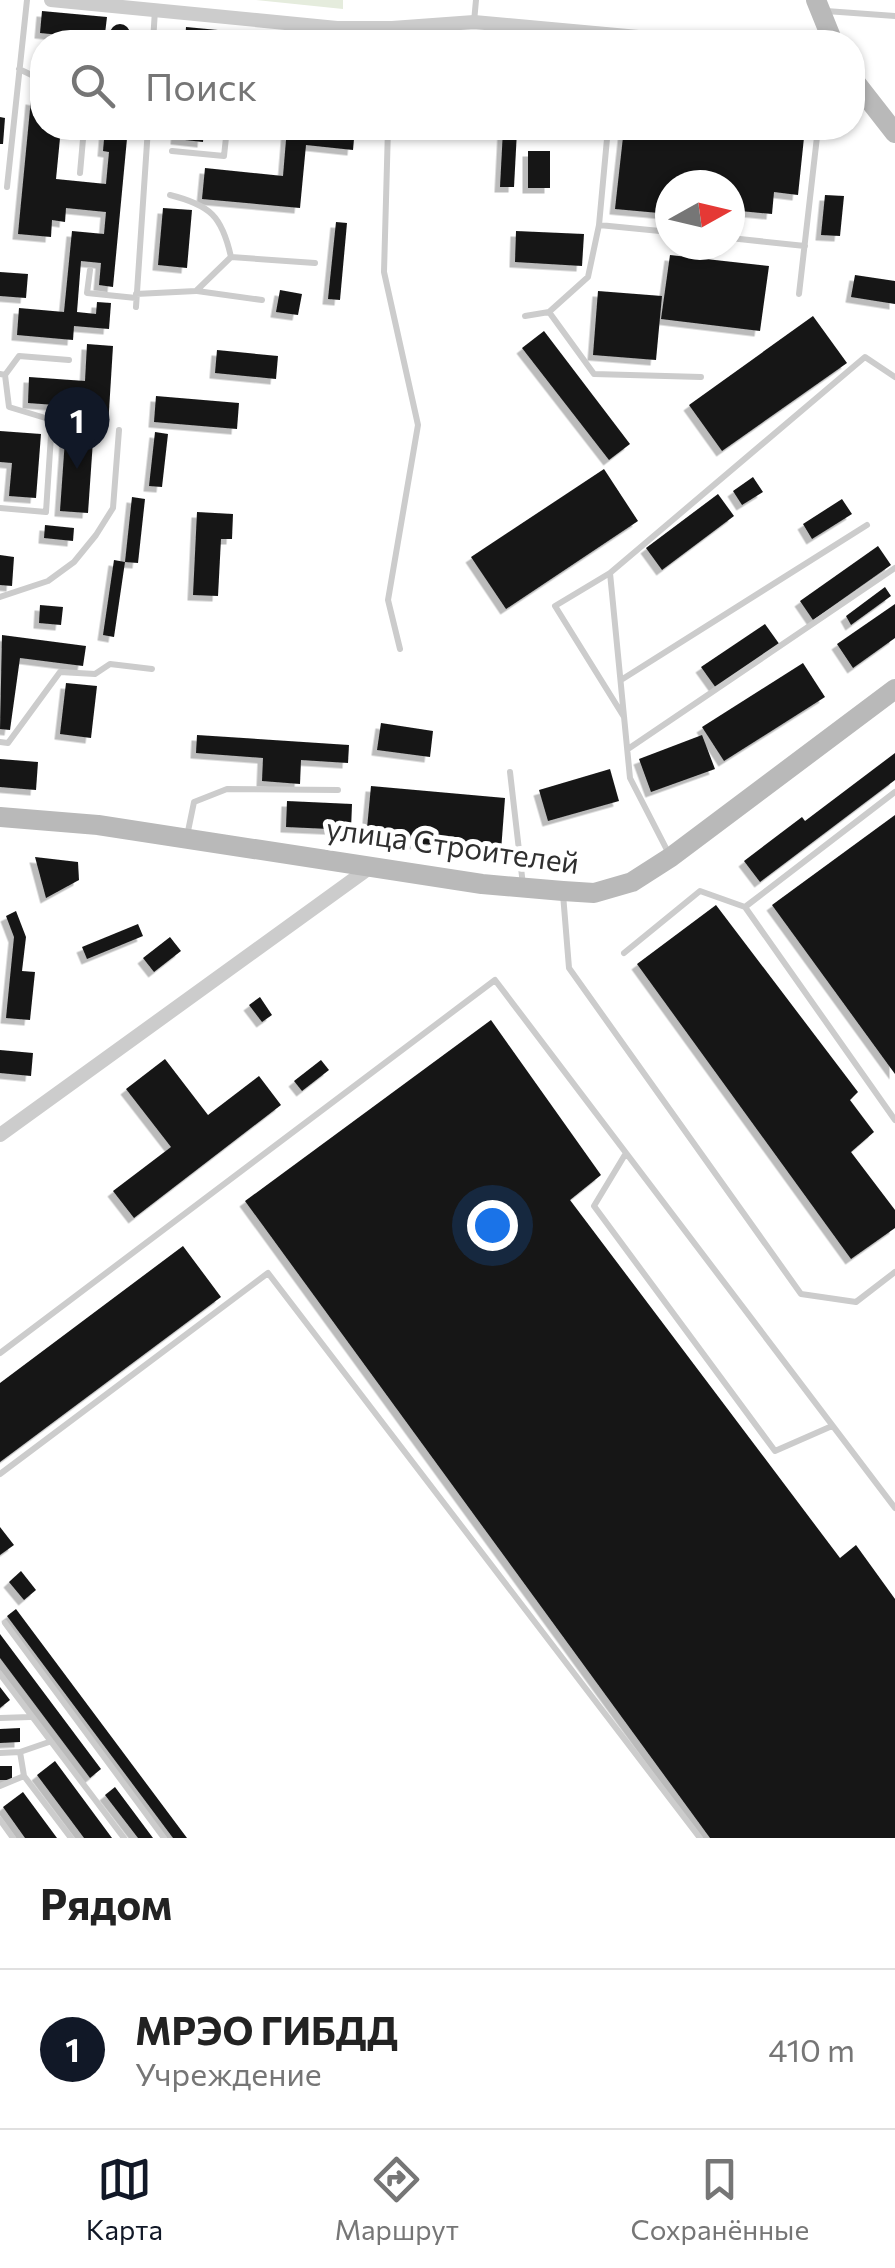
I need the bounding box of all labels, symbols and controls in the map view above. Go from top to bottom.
search box [30,30,865,140]
icon: search [65,58,120,113]
text: Поиск [145,62,257,109]
north arrow [655,170,745,260]
pin: 1 [44,386,110,469]
street label: улица Строителей [324,808,582,880]
your location [467,1200,518,1251]
text: Рядом [40,1877,172,1929]
text: МРЭО ГИБДД [135,2006,398,2053]
text: 1 [65,2029,80,2069]
text: 410 m [768,2029,855,2069]
text: Учреждение [135,2053,322,2093]
tab: Карта [86,2152,163,2246]
tab: Маршрут [335,2152,459,2246]
tab: Сохранённые [630,2152,809,2246]

